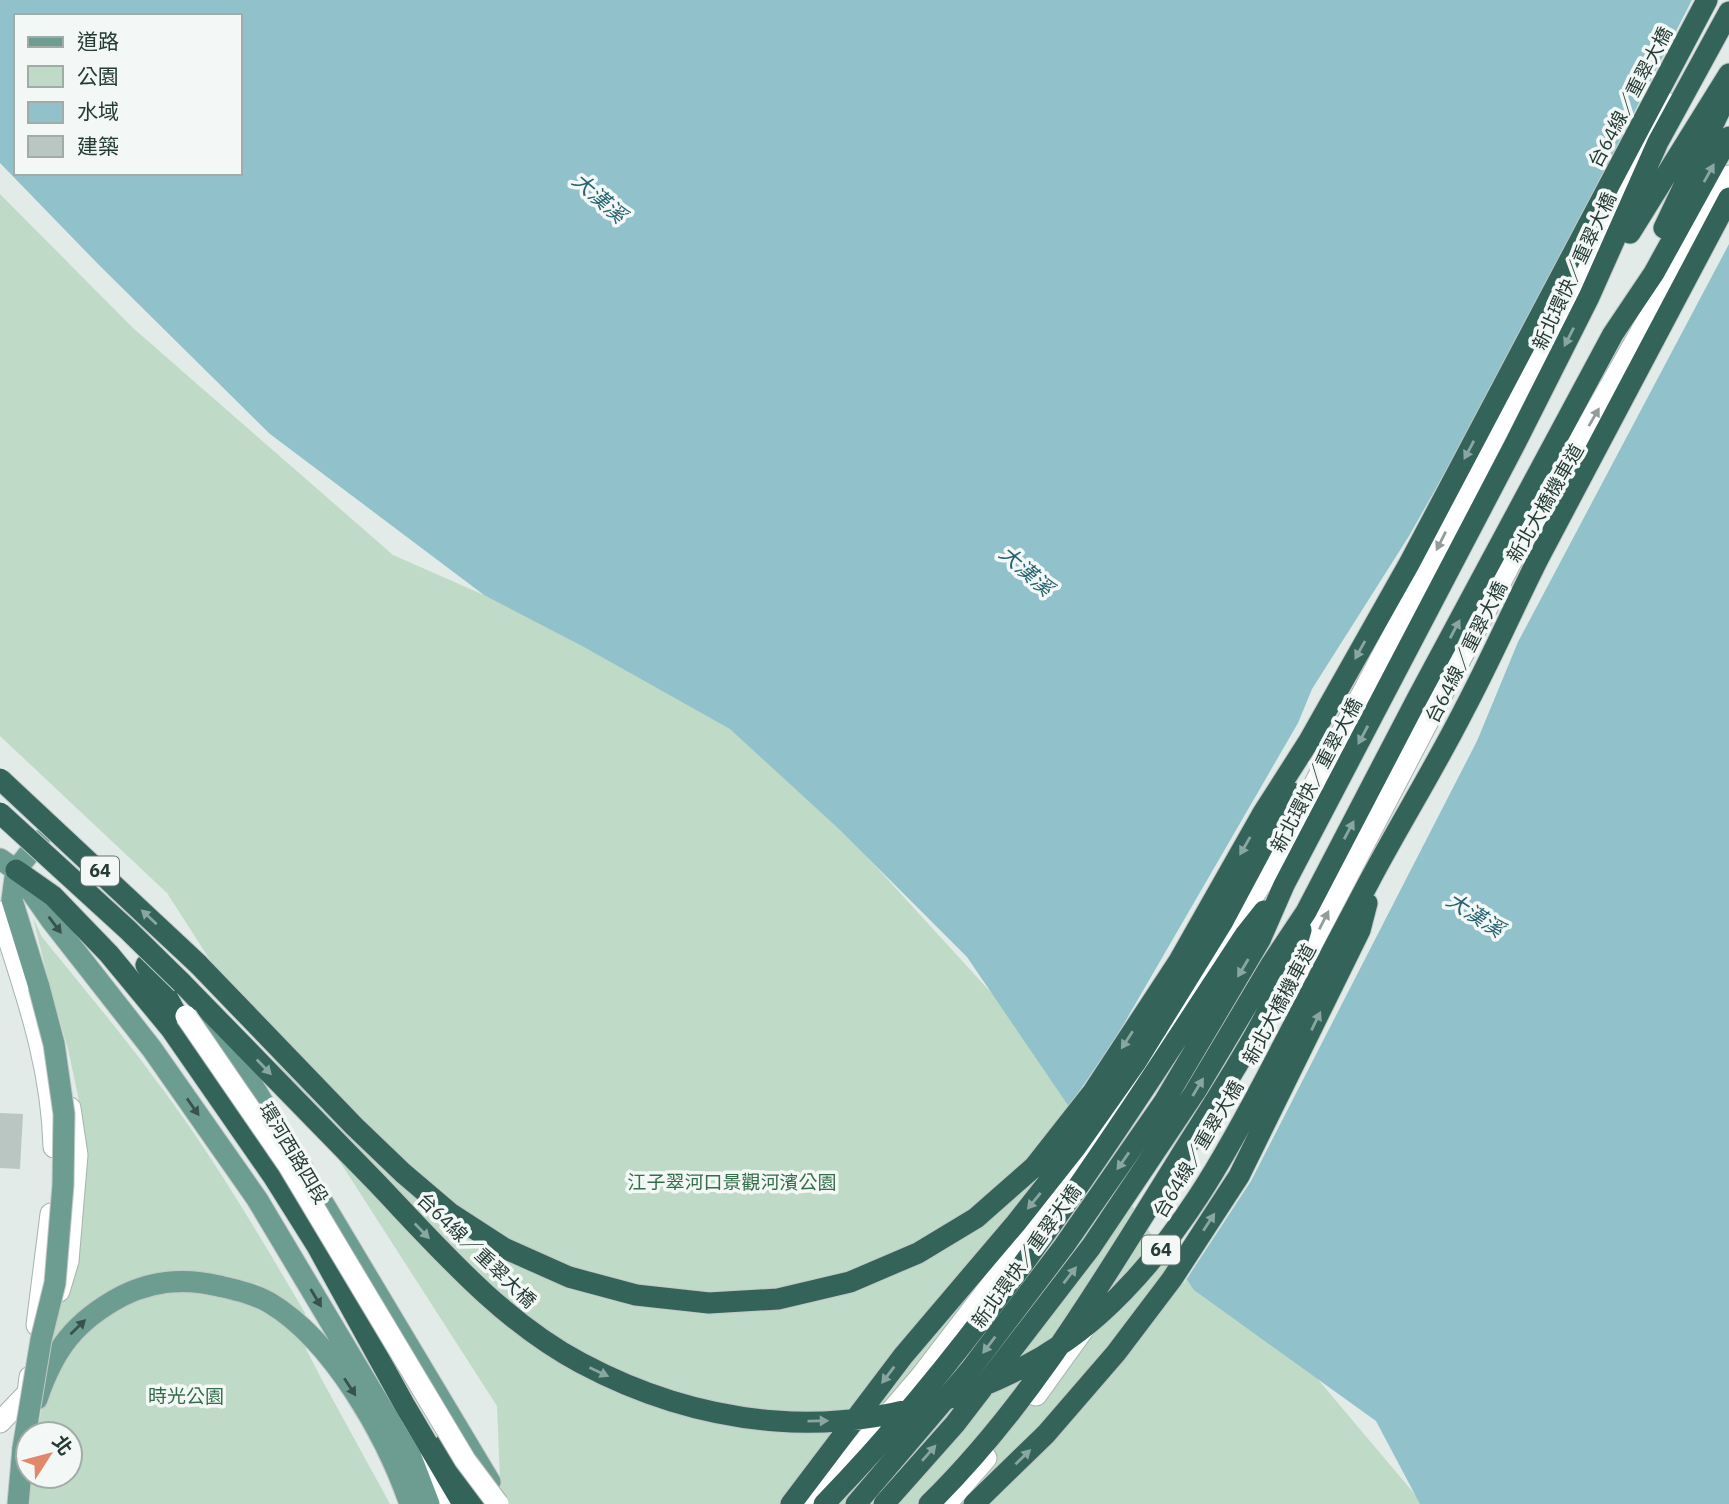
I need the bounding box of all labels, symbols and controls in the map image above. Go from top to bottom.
legend [14,14,242,175]
street label: 台64線／重翠大橋 [1583,23,1677,171]
text: 道路 [77,27,119,55]
text: 公園 [77,62,119,90]
text: 水域 [77,97,119,125]
text: 建築 [77,132,119,160]
one-way arrow [1703,164,1715,183]
water label: 大漢溪 [567,166,635,230]
street label: 新北環快／重翠大橋 [1527,188,1621,354]
one-way arrow [1564,327,1575,347]
one-way arrow [1587,407,1599,427]
street label: 新北大橋機車道 [1501,439,1589,567]
one-way arrow [1463,441,1475,460]
one-way arrow [1436,531,1447,551]
water label: 大漢溪 [994,539,1062,603]
street label: 台64線／重翠大橋 [1420,577,1512,727]
one-way arrow [1448,618,1460,638]
one-way arrow [1354,641,1366,660]
street label: 新北環快／重翠大橋 [1265,694,1367,856]
one-way arrow [1357,725,1369,745]
one-way arrow [1343,820,1354,840]
one-way arrow [1239,836,1251,856]
road number: 64 [81,856,119,886]
water label: 大漢溪 [1442,885,1512,945]
one-way arrow [141,910,158,926]
one-way arrow [1319,910,1330,930]
one-way arrow [48,916,63,934]
street label: 新北大橋機車道 [1237,940,1321,1068]
one-way arrow [1237,959,1249,978]
one-way arrow [1310,1011,1321,1031]
one-way arrow [1120,1031,1133,1050]
one-way arrow [256,1059,272,1075]
street label: 台64線／重翠大橋 [1148,1076,1248,1222]
one-way arrow [1192,1077,1205,1096]
one-way arrow [186,1098,200,1116]
street label: 環河西路四段 [254,1098,334,1208]
one-way arrow [1116,1151,1129,1171]
park label: 江子翠河口景觀河濱公園 [627,1170,837,1194]
street label: 新北環快／重翠大橋 [966,1180,1086,1332]
street label: 台64線／重翠大橋 [413,1187,541,1313]
one-way arrow [1027,1192,1042,1209]
one-way arrow [1203,1212,1216,1231]
one-way arrow [414,1222,431,1239]
road number: 64 [1142,1236,1180,1265]
one-way arrow [1063,1266,1078,1284]
one-way arrow [310,1288,322,1307]
one-way arrow [69,1320,86,1336]
one-way arrow [982,1336,996,1354]
one-way arrow [588,1366,609,1377]
one-way arrow [881,1366,896,1384]
one-way arrow [343,1377,356,1397]
park label: 時光公園 [148,1384,224,1408]
one-way arrow [807,1415,829,1426]
north arrow [14,1420,84,1490]
text: 北 [47,1430,78,1460]
one-way arrow [921,1444,937,1462]
one-way arrow [1014,1448,1031,1465]

